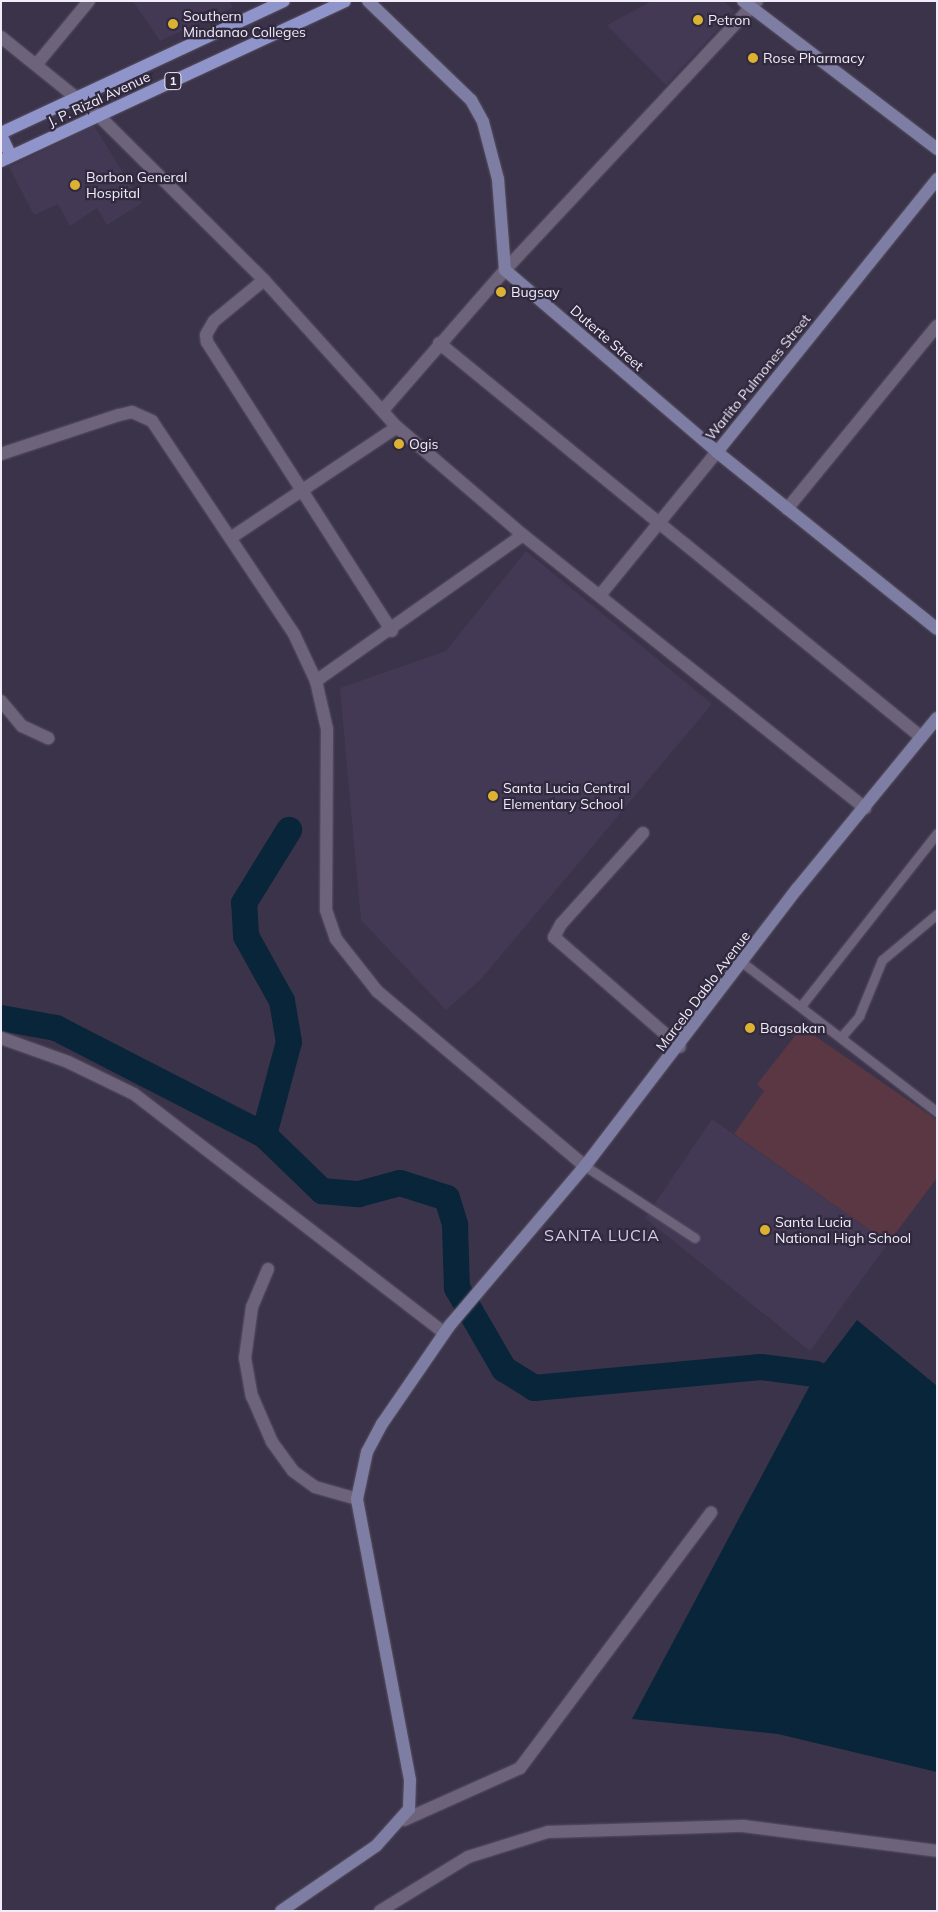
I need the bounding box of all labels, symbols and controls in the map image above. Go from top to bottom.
place label: Southern Mindanao Colleges [183,8,306,40]
place label: Petron [708,12,751,28]
marker: Petron [692,14,704,26]
marker: Southern Mindanao Colleges [167,18,179,30]
place label: Rose Pharmacy [763,50,865,66]
marker: Rose Pharmacy [747,52,759,64]
street label: J. P. Rizal Avenue [45,68,153,130]
road number: 1 [164,72,182,90]
place label: Borbon General Hospital [86,169,187,202]
marker: Borbon General Hospital [68,178,82,192]
place label: Bugsay [511,284,560,300]
marker: Bugsay [495,286,507,298]
street label: Duterte Street [567,302,647,374]
street label: Warlito Pulmones Street [702,311,814,443]
place label: Ogis [409,436,439,452]
marker: Ogis [393,438,405,450]
place label: Santa Lucia Central Elementary School [503,780,630,812]
marker: Santa Lucia Central Elementary School [487,790,499,802]
street label: Marcelo Dablo Avenue [652,928,754,1054]
place label: Bagsakan [760,1020,825,1036]
marker: Bagsakan [744,1022,756,1034]
place label: Santa Lucia National High School [775,1214,911,1246]
marker: Santa Lucia National High School [759,1224,771,1236]
district label: SANTA LUCIA [543,1225,661,1245]

